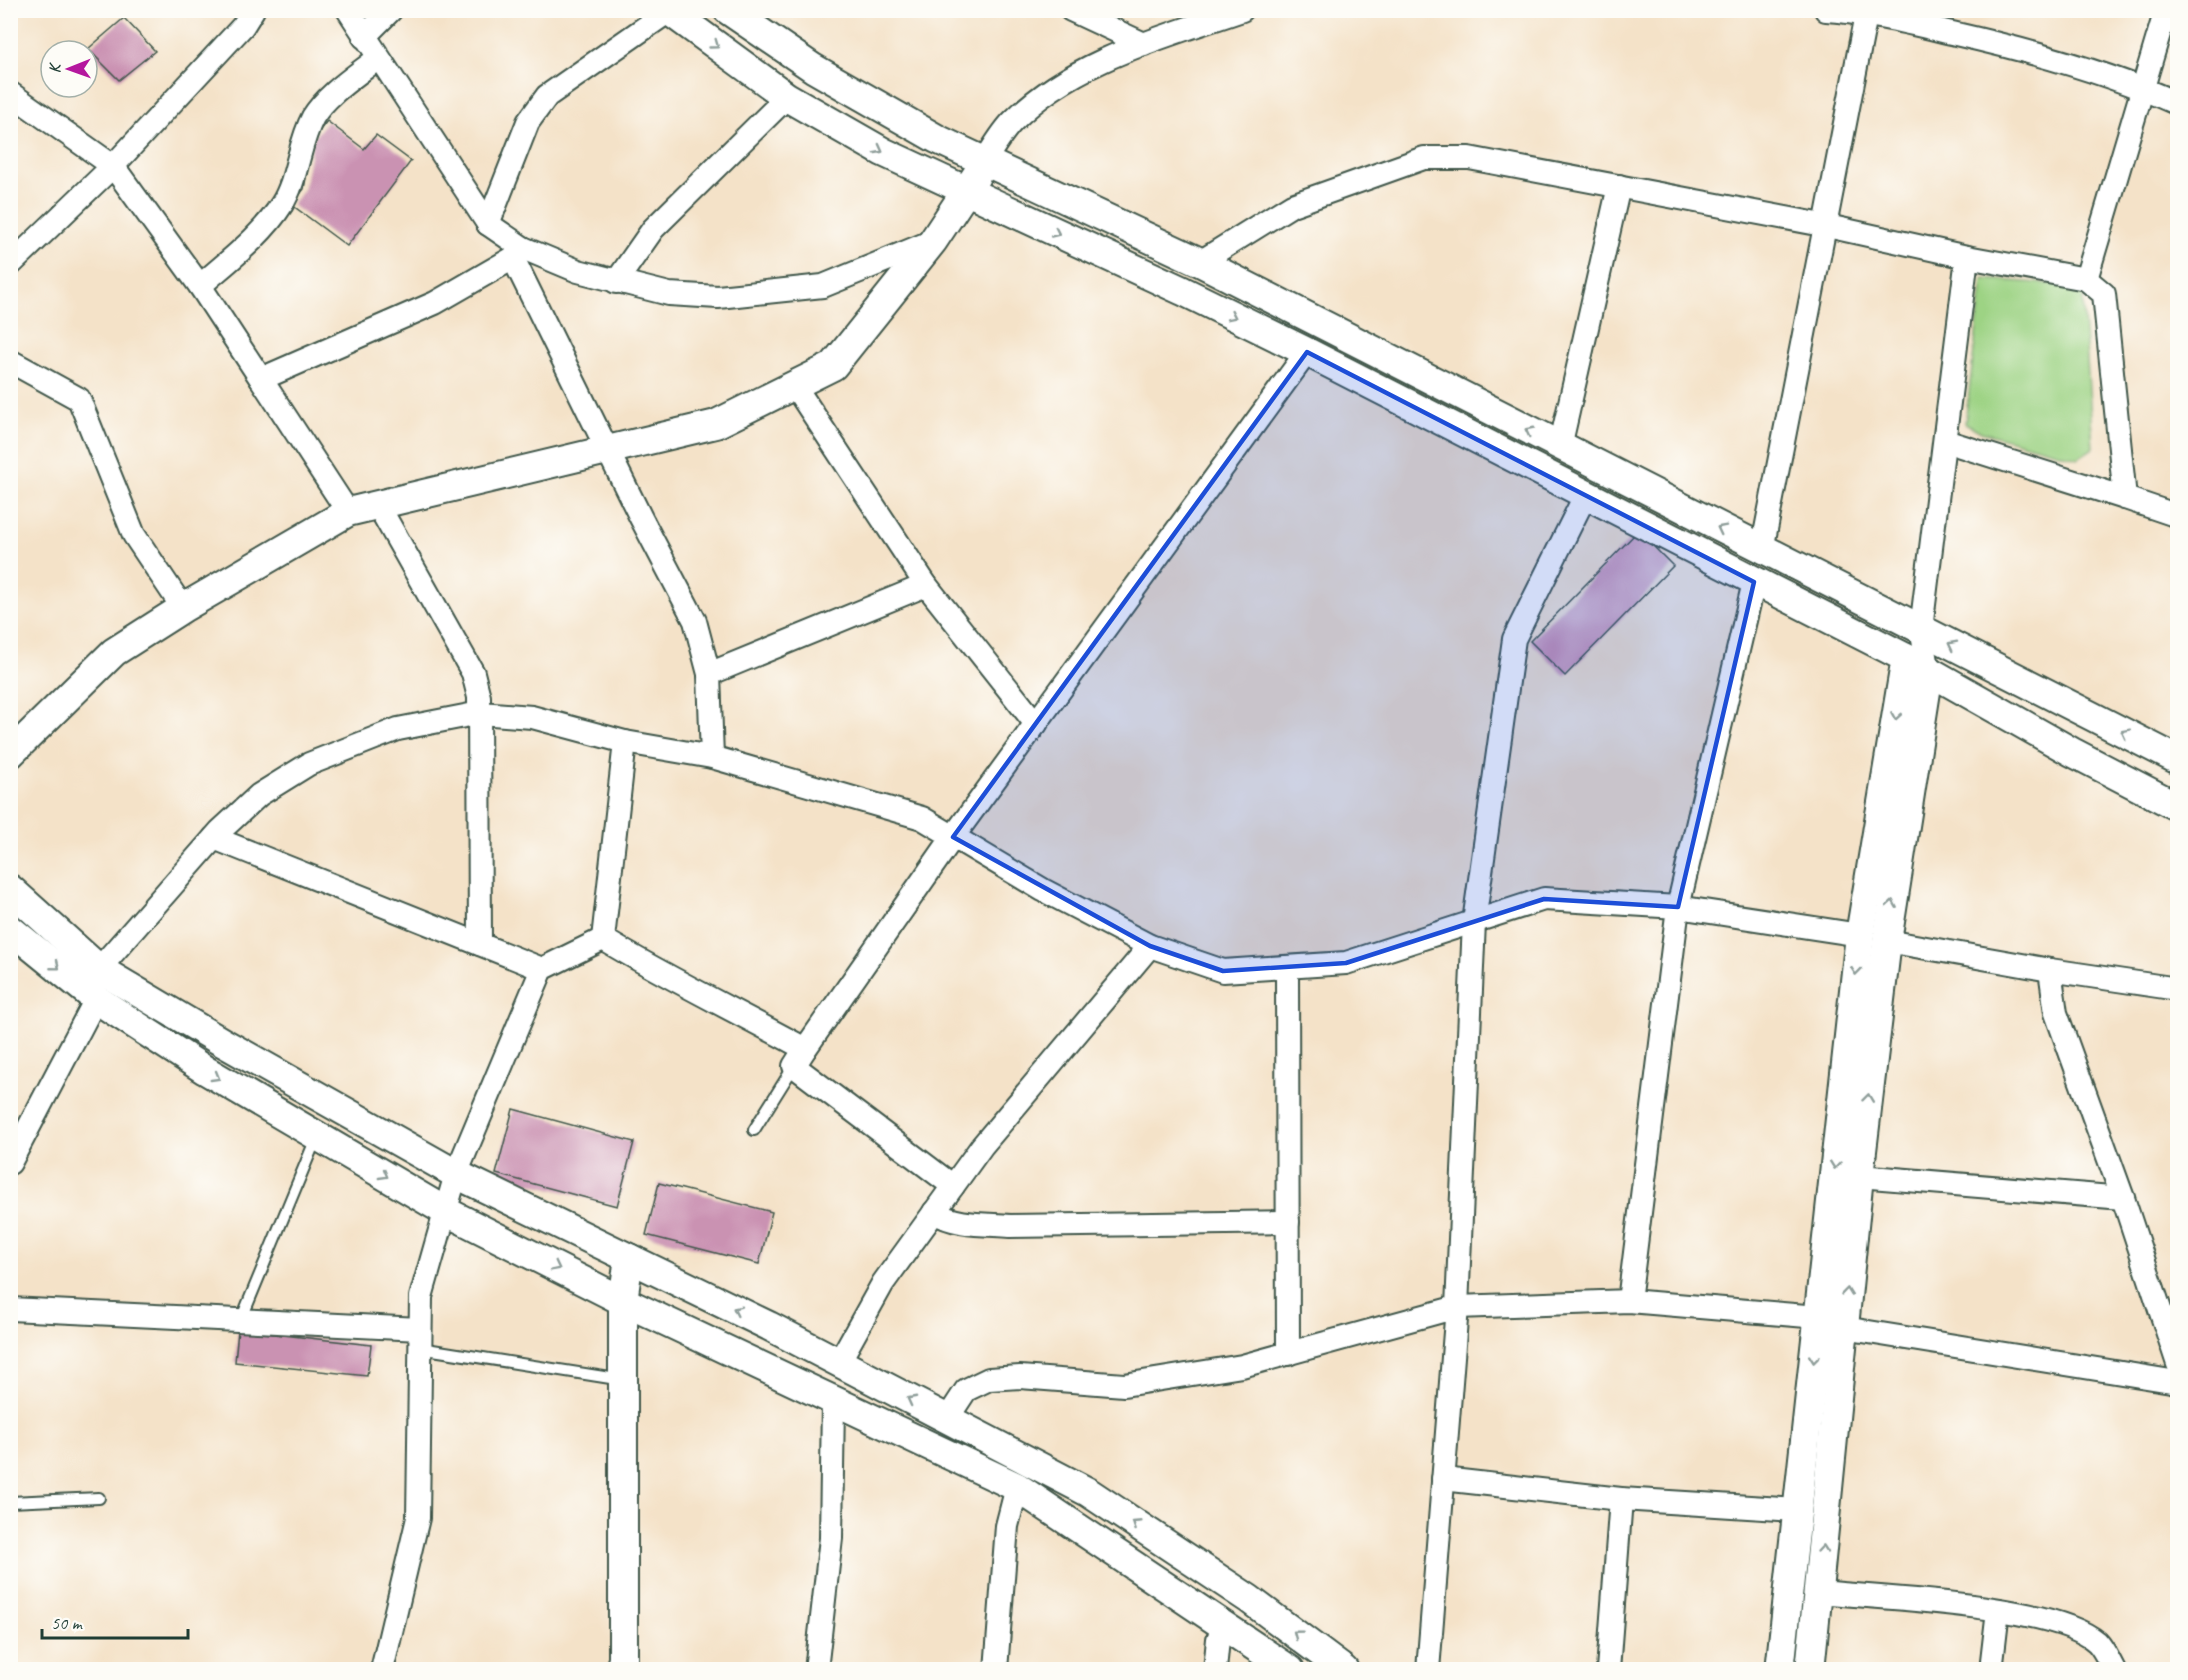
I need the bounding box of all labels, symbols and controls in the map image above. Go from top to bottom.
one-way arrow [709,38,720,49]
north arrow [39,39,99,99]
text: K [45,61,65,73]
one-way arrow [873,143,884,154]
one-way arrow [1049,225,1060,237]
one-way arrow [1226,308,1237,320]
one-way arrow [1524,427,1535,438]
one-way arrow [1717,525,1727,536]
one-way arrow [1947,641,1958,652]
one-way arrow [1890,711,1903,721]
one-way arrow [2121,729,2132,740]
one-way arrow [1886,900,1898,909]
one-way arrow [49,958,60,969]
one-way arrow [1851,966,1863,975]
one-way arrow [210,1069,220,1081]
one-way arrow [1861,1093,1874,1102]
one-way arrow [1829,1160,1842,1169]
one-way arrow [378,1168,388,1180]
one-way arrow [550,1260,561,1271]
one-way arrow [1840,1287,1853,1296]
one-way arrow [733,1306,744,1318]
one-way arrow [1808,1354,1821,1363]
one-way arrow [906,1396,917,1407]
one-way arrow [1132,1521,1143,1532]
one-way arrow [1816,1544,1829,1553]
scale bar [42,1602,188,1640]
text: 50 m [51,1612,84,1634]
one-way arrow [1293,1631,1304,1642]

